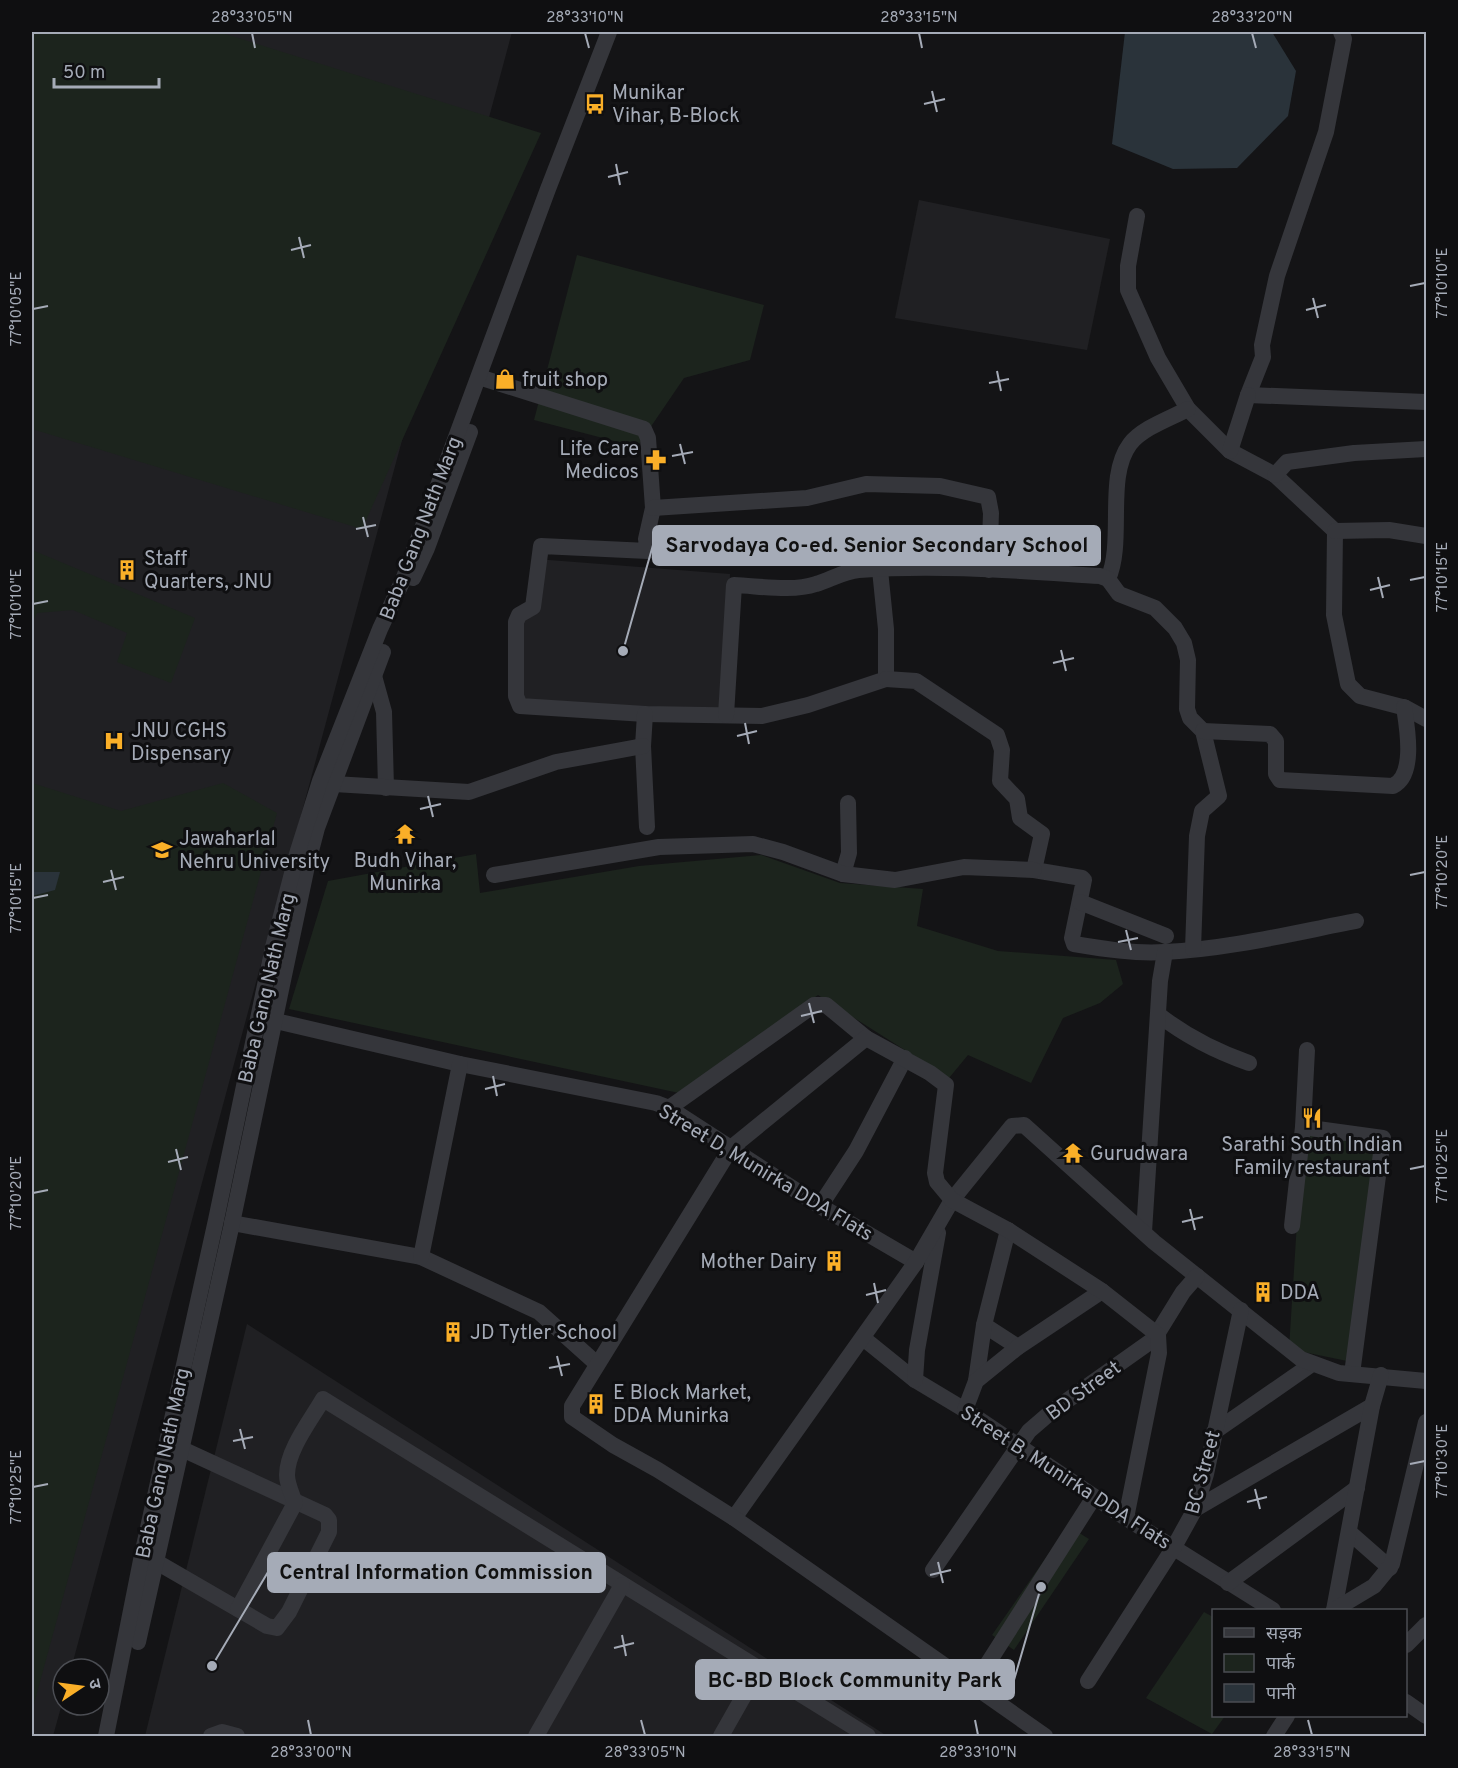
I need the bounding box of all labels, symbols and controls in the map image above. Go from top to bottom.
text: 28°33'05"N [211,9,293,28]
text: 28°33'10"N [546,9,624,28]
text: 28°33'15"N [880,9,958,28]
text: 28°33'20"N [1211,9,1293,28]
scale bar [54,51,159,89]
text: 50 m [63,62,105,85]
place label: Munikar Vihar, B-Block [612,81,740,130]
bus stop icon: Munikar Vihar, B-Block [583,92,607,116]
text: 77°10'10"E [1434,247,1453,319]
text: 77°10'05"E [8,272,27,346]
shop icon: fruit shop [493,367,517,391]
place label: fruit shop [522,368,608,394]
street label: Baba Gang Nath Marg [375,433,469,624]
place label: Life Care Medicos [559,437,639,486]
pharmacy icon: Life Care Medicos [644,448,668,472]
callout: Sarvodaya Co-ed. Senior Secondary School [653,526,1100,565]
text: Sarvodaya Co-ed. Senior Secondary School [666,533,1088,560]
text: 77°10'15"E [1434,542,1453,612]
place label: Staff Quarters, JNU [144,547,272,596]
building icon: Staff Quarters, JNU [115,558,139,582]
text: 77°10'10"E [8,568,27,640]
place label: JNU CGHS Dispensary [131,719,231,768]
hospital icon: JNU CGHS Dispensary [102,729,126,753]
temple icon: Budh Vihar, Munirka [393,822,417,846]
place label: Jawaharlal Nehru University [179,827,330,876]
text: 77°10'20"E [1434,835,1453,909]
school or university icon: Jawaharlal Nehru University [150,838,174,862]
place label: Budh Vihar, Munirka [354,849,456,898]
text: 77°10'15"E [8,863,27,933]
street label: Baba Gang Nath Marg [233,891,302,1086]
street label: Street D, Munirka DDA Flats [653,1099,877,1248]
restaurant icon: Sarathi South Indian Family restaurant [1300,1106,1324,1130]
text: 77°10'25"E [1434,1129,1453,1203]
place label: Sarathi South Indian Family restaurant [1221,1133,1403,1182]
temple icon: Gurudwara [1061,1141,1085,1165]
place label: Gurudwara [1090,1142,1188,1168]
text: 77°10'20"E [8,1156,27,1230]
building icon: Mother Dairy [822,1249,846,1273]
place label: Mother Dairy [700,1250,817,1276]
building icon: DDA [1251,1280,1275,1304]
place label: DDA [1280,1281,1320,1307]
building icon: JD Tytler School [441,1320,465,1344]
place label: JD Tytler School [470,1321,617,1347]
street label: BD Street [1042,1356,1127,1428]
street label: Baba Gang Nath Marg [131,1366,197,1561]
place label: E Block Market, DDA Munirka [613,1381,751,1430]
building icon: E Block Market, DDA Munirka [584,1392,608,1416]
street label: Street B, Munirka DDA Flats [955,1401,1175,1557]
text: 77°10'30"E [1434,1424,1453,1498]
street label: BC Street [1180,1428,1228,1517]
text: 77°10'25"E [8,1450,27,1524]
callout: Central Information Commission [268,1553,605,1592]
text: Central Information Commission [279,1560,593,1587]
legend [1212,1609,1407,1717]
text: सड़क [1266,1623,1303,1646]
text: पार्क [1266,1652,1296,1676]
north arrow [51,1657,111,1717]
callout: BC-BD Block Community Park [696,1660,1014,1699]
text: BC-BD Block Community Park [708,1668,1002,1695]
text: उ [83,1677,105,1692]
text: पानी [1266,1683,1296,1706]
text: 28°33'00"N [270,1744,352,1763]
text: 28°33'05"N [604,1744,686,1763]
text: 28°33'10"N [939,1744,1017,1763]
text: 28°33'15"N [1273,1744,1351,1763]

